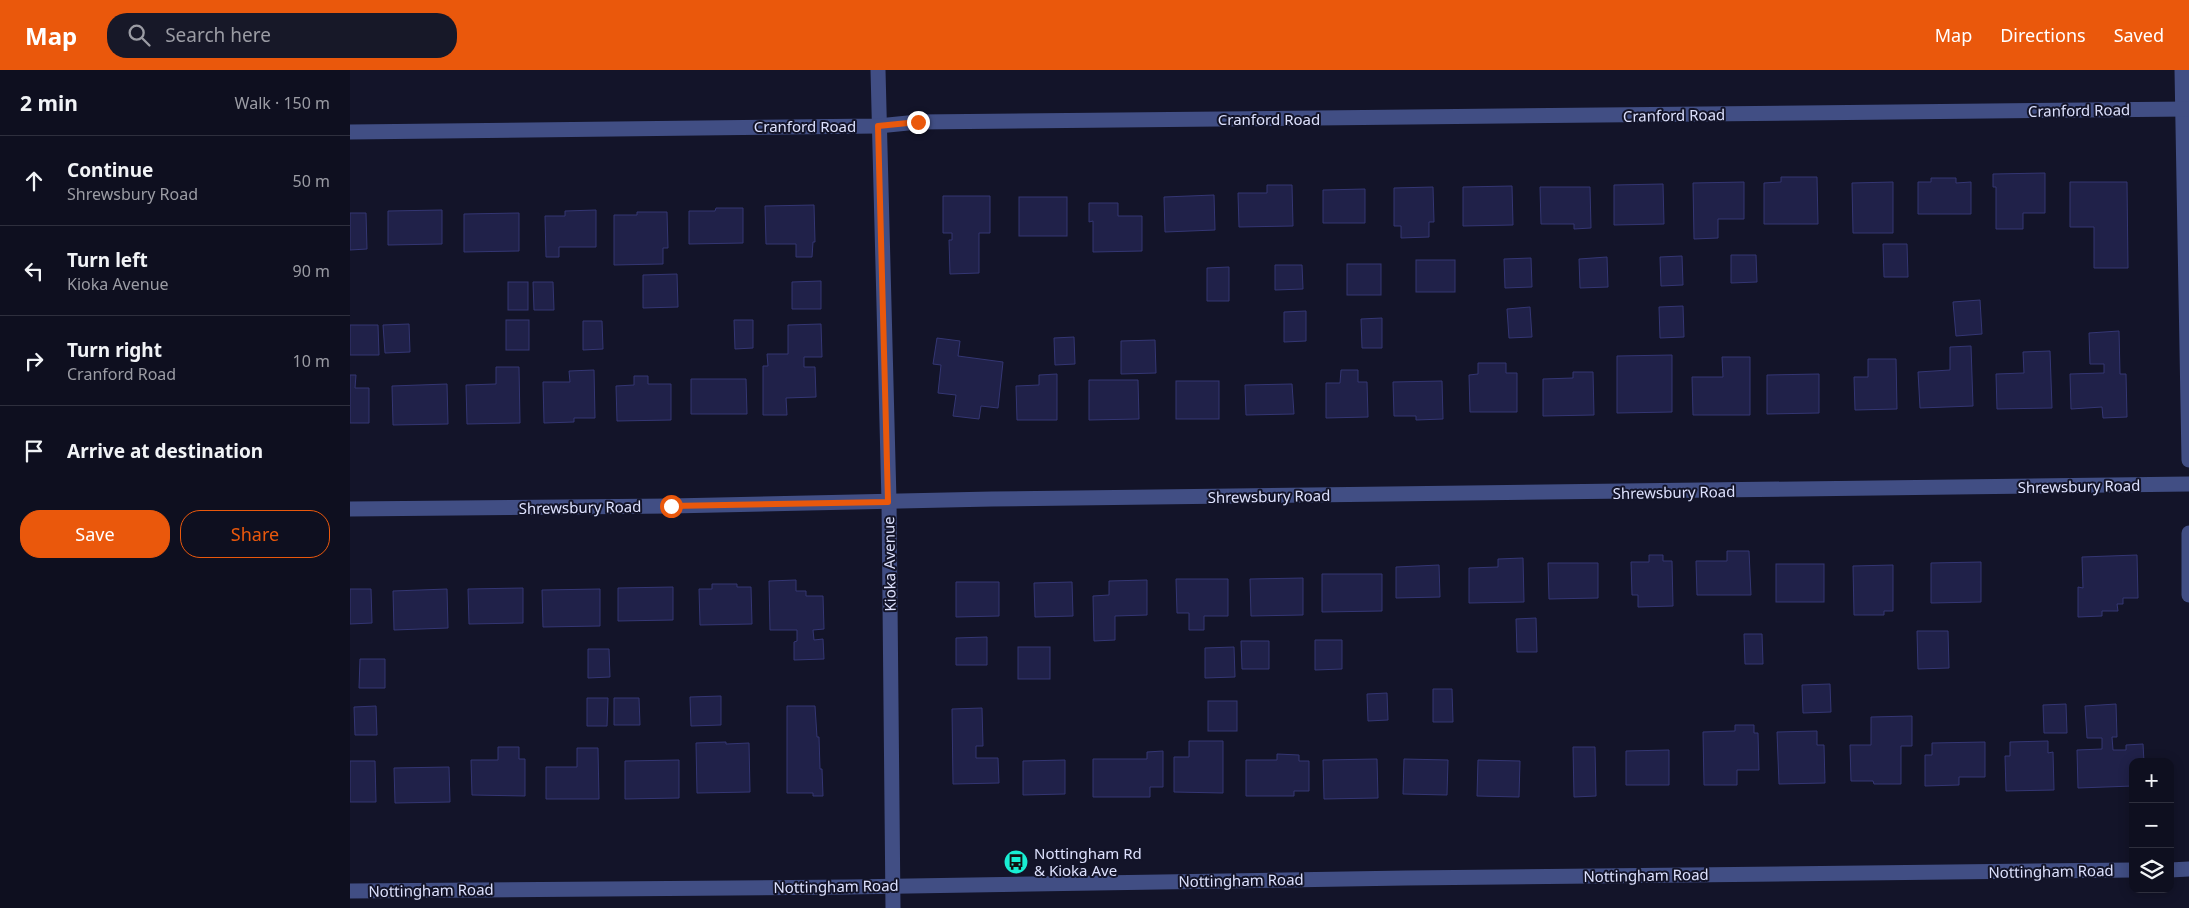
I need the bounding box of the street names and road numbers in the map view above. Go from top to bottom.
street label: Cranford Road [2028,99,2130,121]
street label: Cranford Road [1623,104,1725,126]
street label: Cranford Road [1218,109,1320,129]
street label: Cranford Road [754,116,856,136]
street label: Shrewsbury Road [2017,475,2141,497]
street label: Shrewsbury Road [1612,481,1736,503]
street label: Shrewsbury Road [1207,485,1331,507]
street label: Shrewsbury Road [518,496,642,518]
street label: Kioka Avenue [878,516,900,612]
street label: Nottingham Road [1988,860,2114,882]
street label: Nottingham Road [1583,864,1709,886]
street label: Nottingham Road [1178,869,1304,891]
street label: Nottingham Road [773,875,899,897]
street label: Nottingham Road [368,879,494,901]

